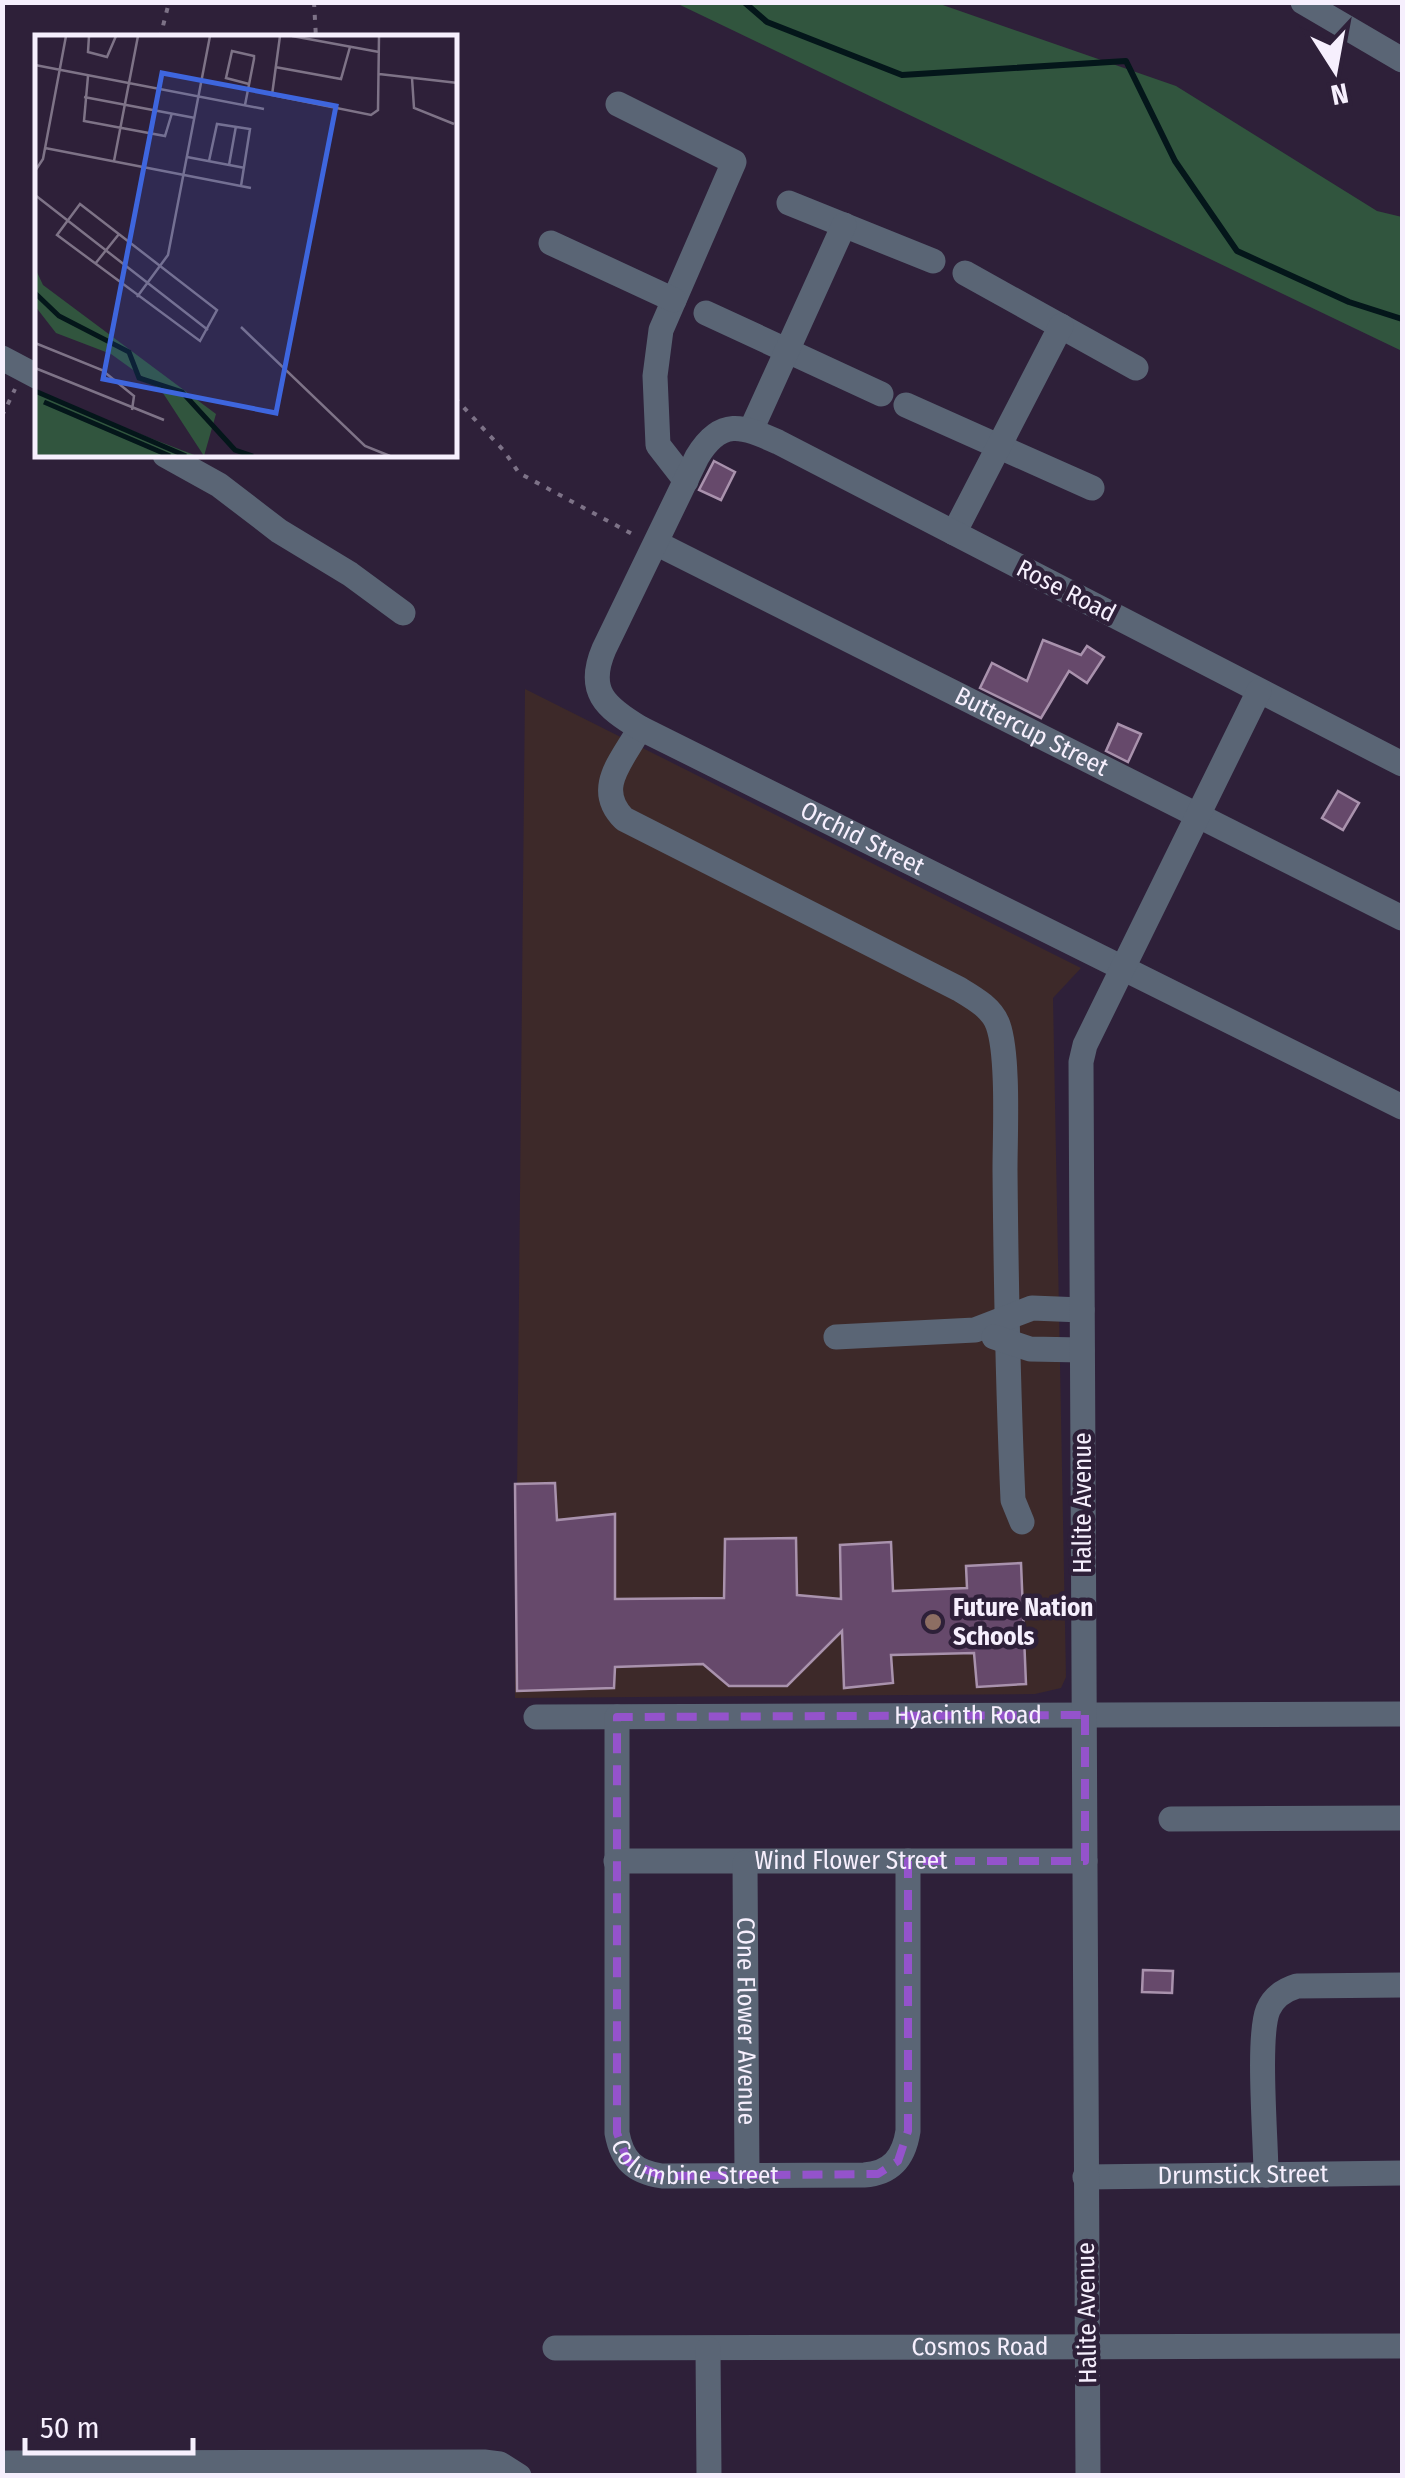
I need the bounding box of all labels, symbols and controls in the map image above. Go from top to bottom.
north arrow [1285,20,1385,120]
inset map [35,35,458,458]
text: N [1328,76,1351,112]
street label: Rose Road [1011,553,1121,629]
street label: Buttercup Street [950,681,1114,783]
street label: Orchid Street [795,795,930,882]
street label: Halite Avenue [1068,1432,1098,1574]
place label: Future Nation Schools [953,1593,1093,1652]
marker: Future Nation Schools [922,1611,944,1633]
street label: Hyacinth Road [894,1700,1042,1731]
street label: Wind Flower Street [755,1846,948,1876]
street label: COne Flower Avenue [730,1917,762,2125]
street label: Columbine Street [604,2135,779,2192]
street label: Drumstick Street [1158,2159,1329,2191]
street label: Halite Avenue [1071,2242,1103,2384]
street label: Cosmos Road [912,2332,1048,2362]
scale bar [25,2393,192,2455]
text: 50 m [40,2410,100,2446]

